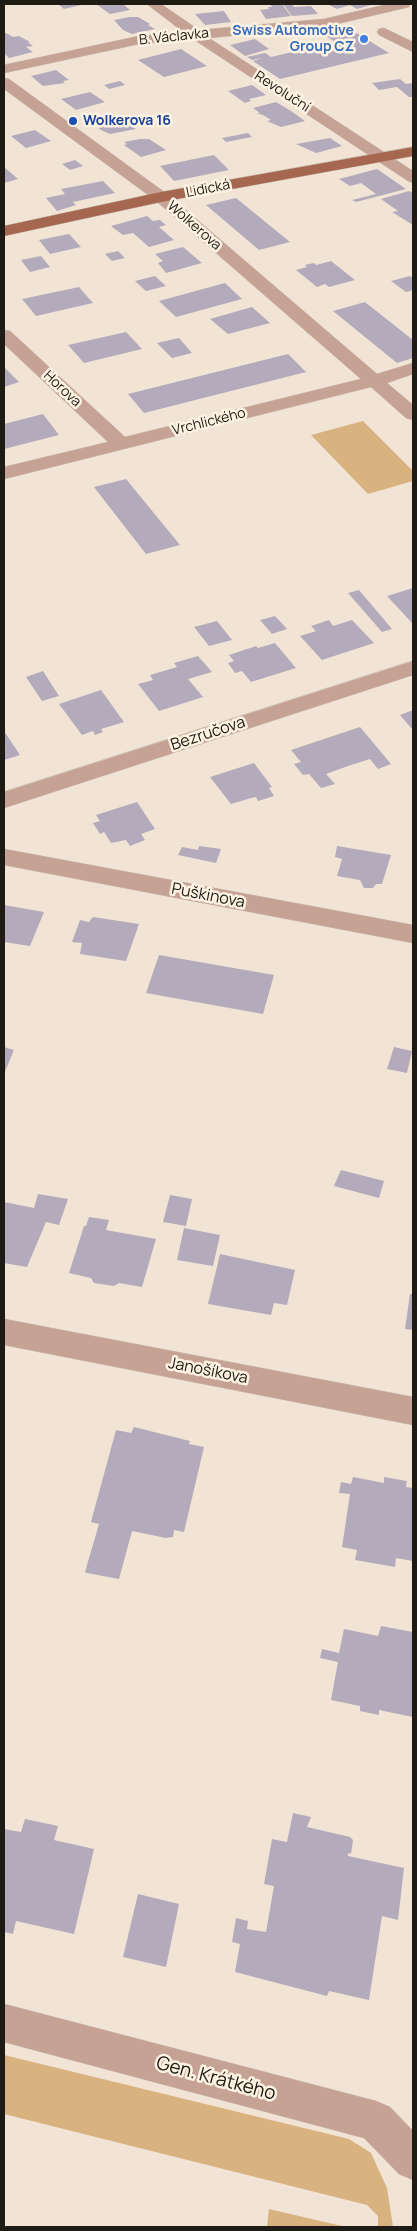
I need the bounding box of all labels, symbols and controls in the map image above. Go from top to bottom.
place label: Swiss Automotive Group CZ [232,23,354,56]
street label: B. Václavka [138,25,210,49]
marker: Swiss Automotive Group CZ [358,33,370,45]
street label: Revoluční [251,68,313,116]
place label: Wolkerova 16 [83,113,171,129]
marker: Wolkerova 16 [67,115,79,127]
street label: Lidická [185,177,231,201]
street label: Wolkerova [164,198,224,254]
street label: Horova [40,367,84,411]
street label: Vrchlického [171,405,247,439]
street label: Bezručova [168,713,248,755]
street label: Puškinova [170,879,246,913]
street label: Janošíkova [167,1354,249,1388]
street label: Gen. Krátkého [154,2052,278,2106]

